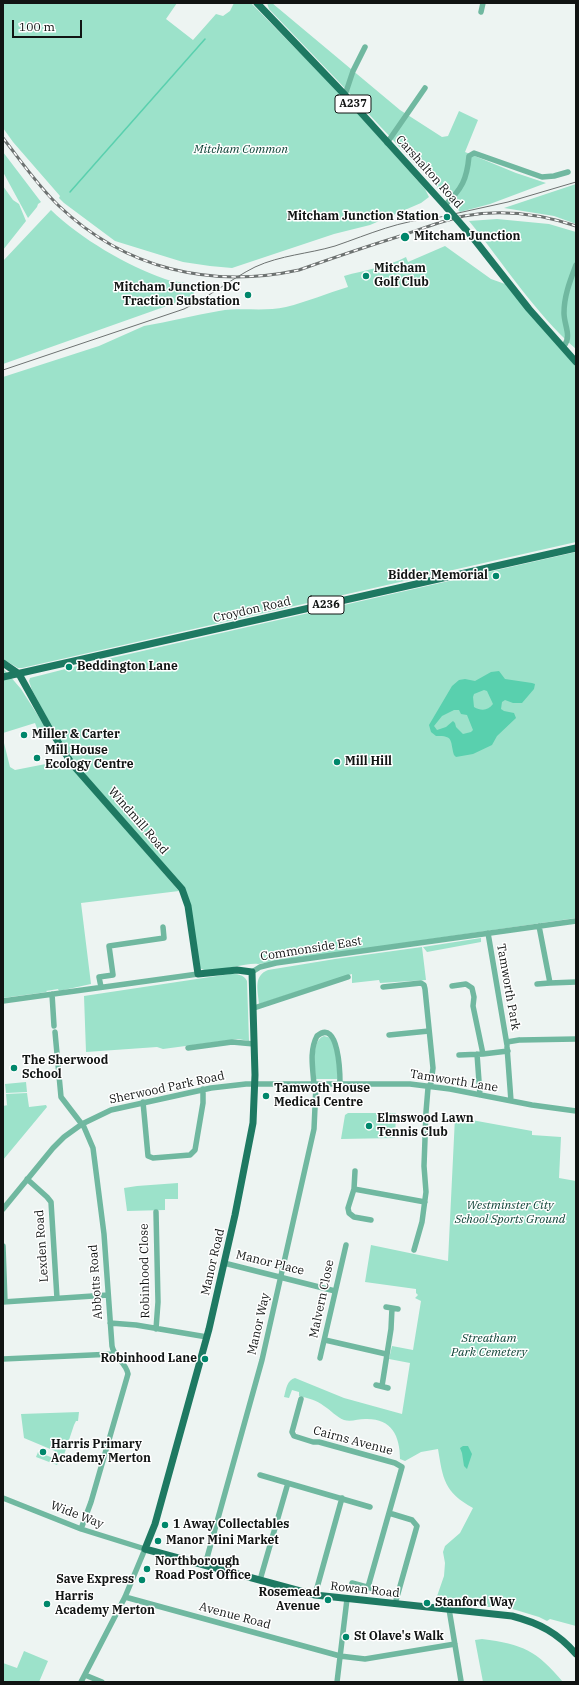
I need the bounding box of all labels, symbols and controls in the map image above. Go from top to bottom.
scale bar [14,12,84,38]
text: 100 m [19,19,55,34]
road number: A237 [335,95,371,113]
street label: Carshalton Road [392,133,466,211]
park label: Mitcham Common [194,143,288,157]
place label: Mitcham Junction Station [287,210,439,224]
marker: Mitcham Junction Station [442,212,452,222]
place label: Mitcham Junction [414,230,521,244]
marker: Mitcham Junction [399,231,411,243]
place label: Mitcham Golf Club [374,262,429,290]
marker: Mitcham Golf Club [361,271,371,281]
place label: Mitcham Junction DC Traction Substation [114,281,240,309]
marker: Mitcham Junction DC Traction Substation [243,290,253,300]
place label: Bidder Memorial [388,569,488,583]
marker: Bidder Memorial [491,571,501,581]
street label: Croydon Road [212,594,292,626]
road number: A236 [308,596,344,614]
place label: Beddington Lane [77,660,178,674]
marker: Beddington Lane [64,662,74,672]
place label: Miller & Carter [32,728,120,742]
marker: Miller & Carter [19,730,29,740]
place label: Mill House Ecology Centre [45,744,134,772]
marker: Mill House Ecology Centre [32,753,42,763]
place label: Mill Hill [345,755,392,769]
marker: Mill Hill [332,757,342,767]
street label: Windmill Road [105,785,171,857]
street label: Commonside East [259,934,363,964]
street label: Tamworth Park [493,943,523,1031]
place label: The Sherwood School [22,1054,108,1082]
marker: The Sherwood School [9,1063,19,1073]
street label: Tamworth Lane [409,1067,499,1095]
street label: Sherwood Park Road [108,1069,226,1107]
place label: Tamwoth House Medical Centre [274,1082,370,1110]
marker: Tamwoth House Medical Centre [261,1091,271,1101]
place label: Elmswood Lawn Tennis Club [377,1112,474,1140]
marker: Elmswood Lawn Tennis Club [364,1121,374,1131]
park label: Westminster City School Sports Ground [455,1199,565,1227]
street label: Lexden Road [32,1209,52,1283]
street label: Robinhood Close [137,1223,153,1319]
street label: Manor Road [198,1227,228,1297]
street label: Abbotts Road [86,1244,106,1320]
street label: Manor Place [234,1248,306,1278]
street label: Malvern Close [307,1259,337,1339]
street label: Manor Way [245,1292,273,1356]
park label: Streatham Park Cemetery [451,1332,527,1360]
place label: Robinhood Lane [100,1352,197,1366]
marker: Robinhood Lane [200,1354,210,1364]
street label: Cairns Avenue [312,1423,394,1459]
place label: Harris Primary Academy Merton [51,1438,151,1466]
marker: Harris Primary Academy Merton [38,1447,48,1457]
street label: Wide Way [49,1498,105,1532]
place label: 1 Away Collectables [173,1518,289,1532]
marker: 1 Away Collectables [160,1520,170,1530]
place label: Manor Mini Market [166,1534,279,1548]
marker: Manor Mini Market [153,1536,163,1546]
place label: Northborough Road Post Office [155,1555,251,1583]
marker: Northborough Road Post Office [142,1564,152,1574]
place label: Save Express [56,1573,134,1587]
marker: Save Express [137,1575,147,1585]
street label: Rowan Road [330,1579,400,1601]
place label: Rosemead Avenue [259,1586,320,1614]
place label: Harris Academy Merton [55,1590,155,1618]
marker: Rosemead Avenue [323,1595,333,1605]
place label: Stanford Way [435,1596,515,1610]
marker: Stanford Way [422,1598,432,1608]
marker: Harris Academy Merton [42,1599,52,1609]
street label: Avenue Road [198,1600,272,1632]
place label: St Olave's Walk [354,1630,444,1644]
marker: St Olave's Walk [341,1632,351,1642]

